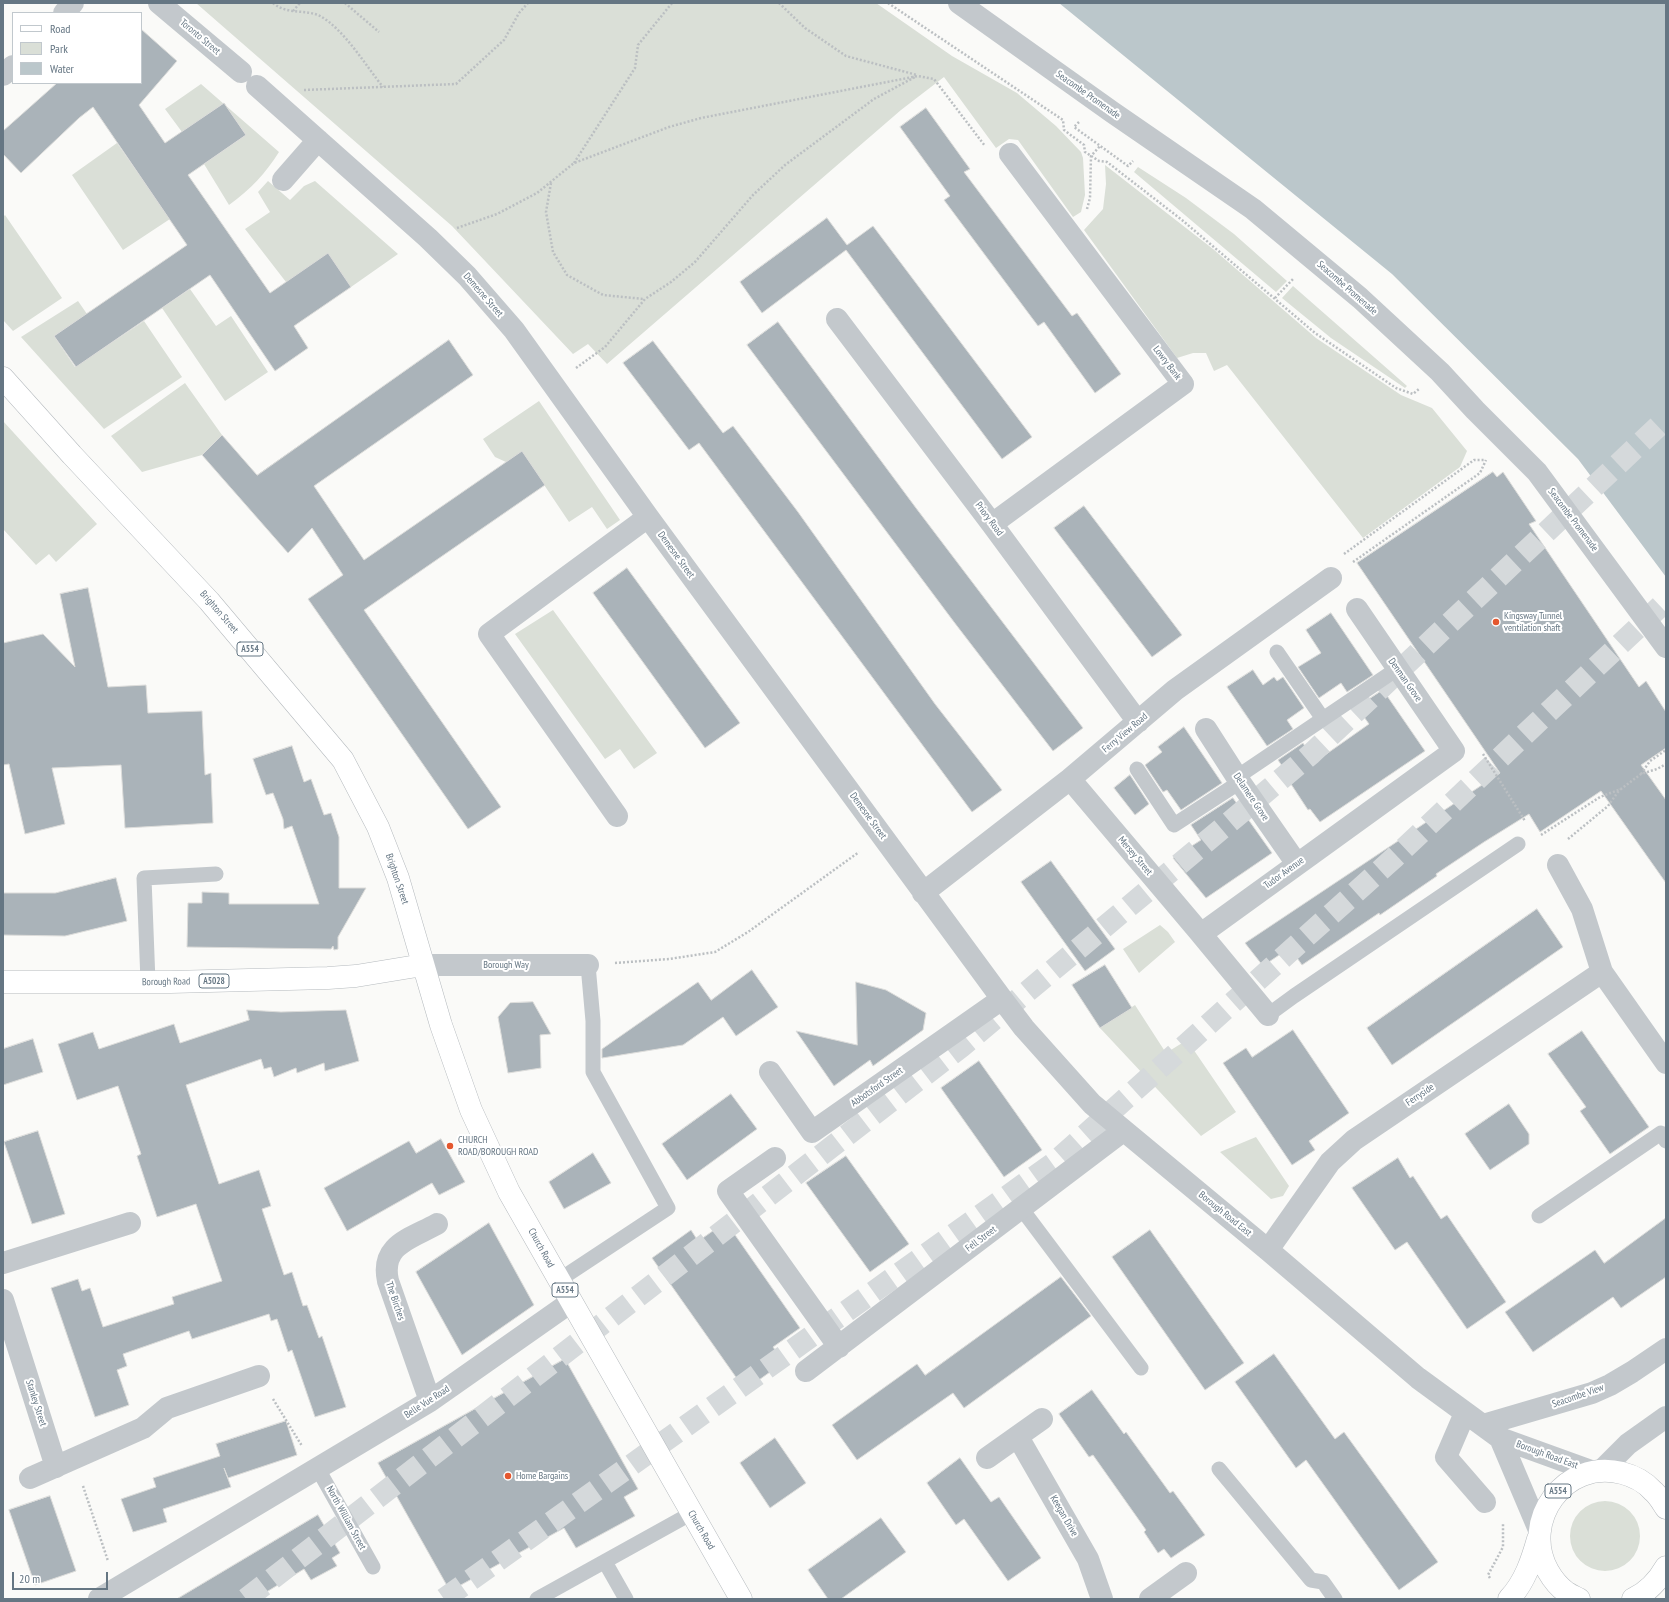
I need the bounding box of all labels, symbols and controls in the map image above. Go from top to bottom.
legend [12,12,142,84]
street label: Toronto Street [177,17,223,57]
text: Road [50,21,70,36]
text: Park [50,41,68,56]
text: Water [50,61,74,76]
street label: Seacombe Promenade [1053,68,1123,122]
street label: Seacombe Promenade [1314,259,1380,317]
street label: Demesne Street [461,270,505,320]
street label: Lowry Bank [1150,344,1184,382]
street label: Seacombe Promenade [1545,486,1601,554]
street label: Priory Road [972,500,1006,538]
street label: Demesne Street [655,529,697,581]
street label: Brighton Street [197,588,241,636]
place label: Kingsway Tunnel ventilation shaft [1504,610,1562,634]
marker: Kingsway Tunnel ventilation shaft [1491,617,1501,627]
road number: A554 [237,642,263,656]
street label: Denman Grove [1386,656,1424,704]
street label: Ferry View Road [1100,711,1150,755]
street label: Delamere Grove [1231,771,1271,823]
street label: Demesne Street [847,790,889,842]
street label: Mersey Street [1115,834,1155,878]
street label: Brighton Street [383,852,411,906]
street label: Tudor Avenue [1262,854,1306,892]
street label: Borough Way [483,959,529,971]
road number: A5028 [199,974,229,988]
street label: Borough Road [142,976,190,988]
street label: Abbotsford Street [849,1065,905,1109]
street label: Ferryside [1404,1081,1436,1109]
place label: CHURCH ROAD/BOROUGH ROAD [458,1134,538,1158]
marker: CHURCH ROAD/BOROUGH ROAD [445,1141,455,1151]
street label: Borough Road East [1196,1189,1254,1239]
street label: Fell Street [963,1223,999,1255]
street label: Church Road [525,1226,557,1270]
street label: The Birches [383,1280,407,1322]
road number: A554 [552,1283,578,1297]
street label: Stanley Street [23,1378,49,1428]
street label: Seacombe View [1551,1382,1605,1410]
street label: Belle Vue Road [402,1383,452,1421]
street label: Borough Road East [1514,1438,1580,1472]
place label: Home Bargains [516,1470,568,1482]
marker: Home Bargains [503,1471,513,1481]
street label: North William Street [324,1484,368,1552]
road number: A554 [1545,1484,1571,1498]
street label: Keegan Drive [1047,1493,1081,1539]
street label: Church Road [685,1508,717,1552]
scale bar [14,1564,110,1590]
text: 20 m [19,1571,40,1586]

